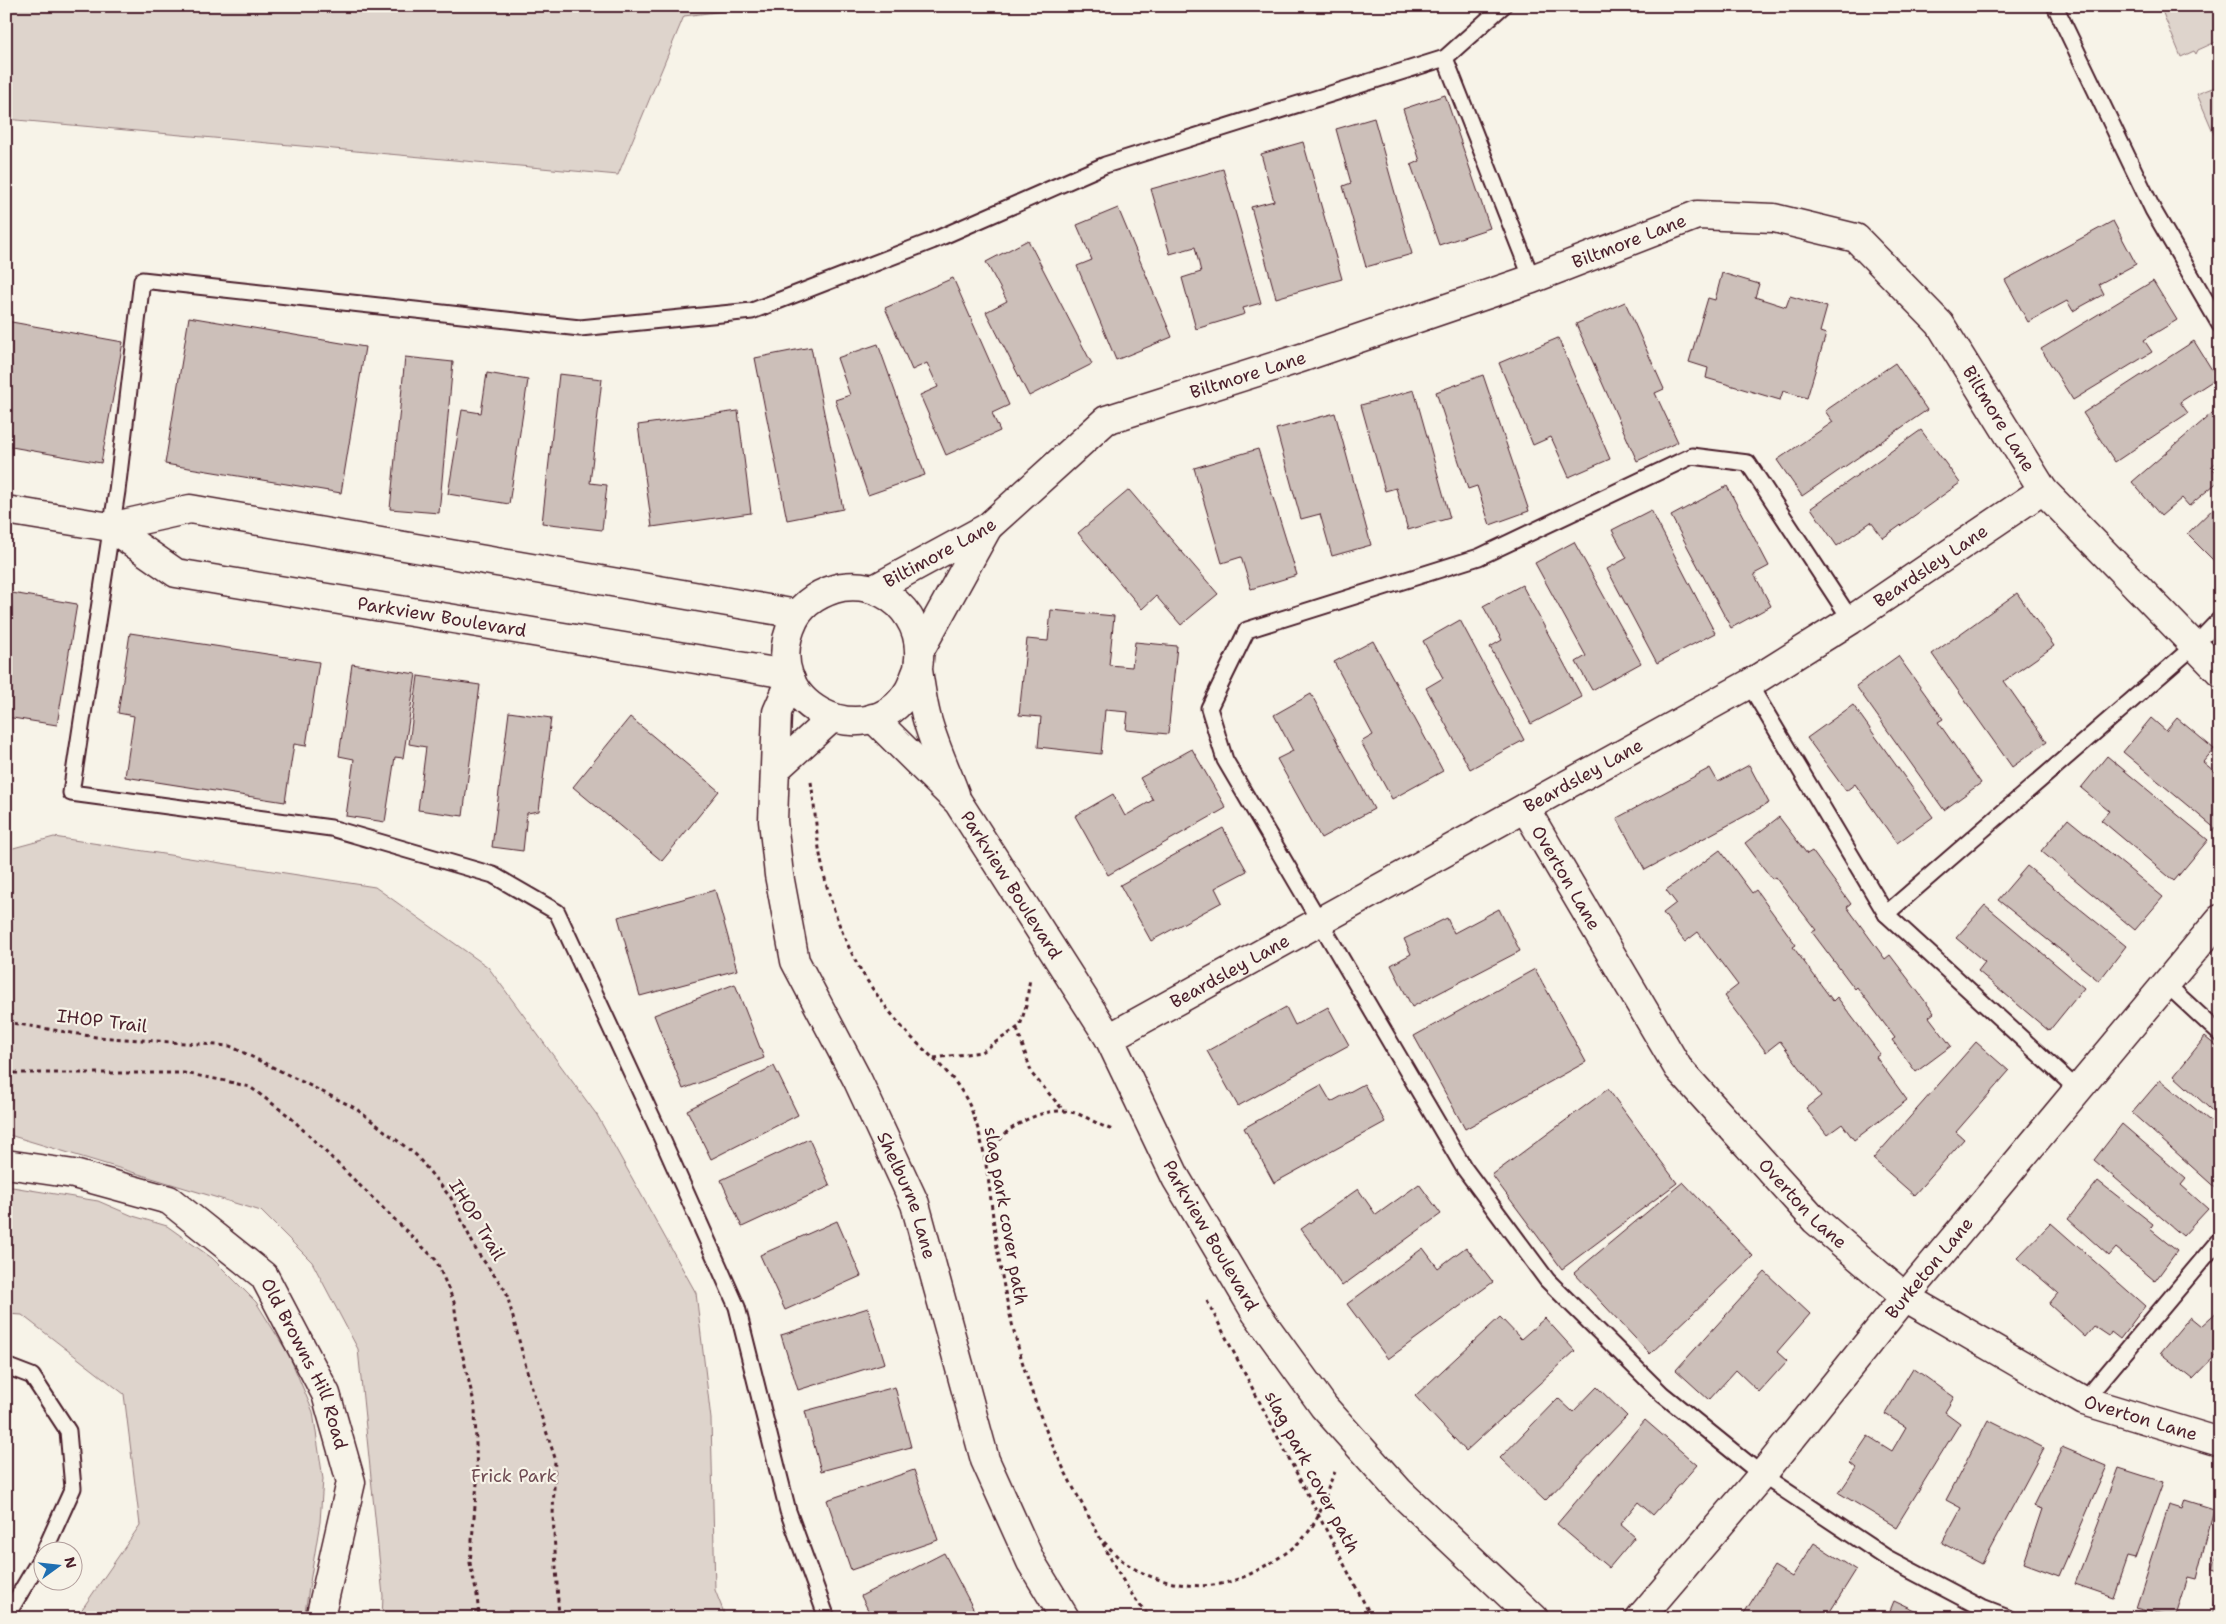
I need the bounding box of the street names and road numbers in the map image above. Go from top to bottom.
street label: Biltmore Lane [1569,208,1690,274]
street label: Biltmore Lane [1187,345,1309,405]
street label: Biltmore Lane [1957,361,2041,476]
street label: Biltimore Lane [879,513,1002,594]
street label: Beardsley Lane [1869,519,1992,613]
street label: Parkview Boulevard [356,591,528,643]
street label: Beardsley Lane [1519,733,1647,818]
street label: Parkview Boulevard [955,806,1067,964]
street label: Overton Lane [1526,821,1606,935]
street label: Beardsley Lane [1166,929,1294,1014]
street label: IHOP Trail [55,1004,149,1039]
street label: slag park cover path [978,1125,1034,1307]
street label: Shelburne Lane [871,1128,941,1262]
street label: Overton Lane [1753,1153,1852,1254]
street label: Parkview Boulevard [1157,1156,1264,1315]
street label: IHOP Trail [443,1175,511,1266]
street label: Burketon Lane [1880,1212,1979,1324]
street label: Old Browns Hill Road [255,1274,353,1452]
street label: slag park cover path [1259,1387,1365,1557]
street label: Overton Lane [2081,1390,2200,1447]

